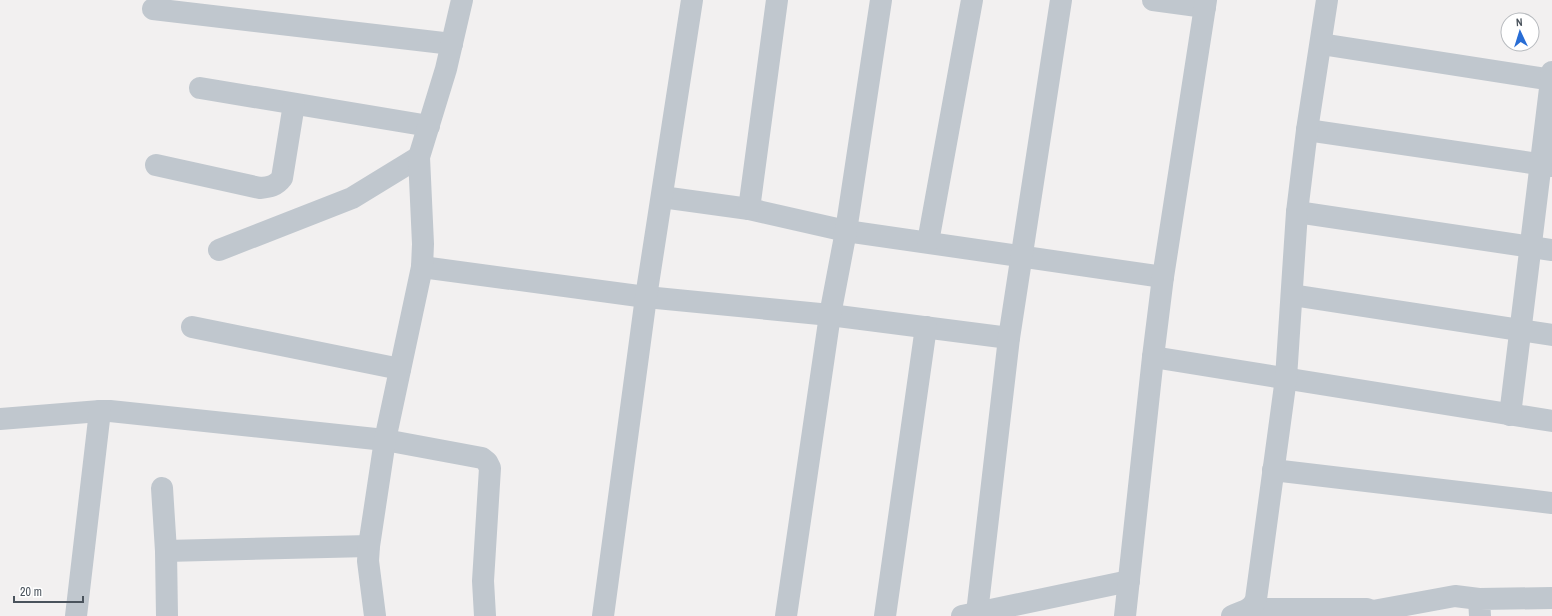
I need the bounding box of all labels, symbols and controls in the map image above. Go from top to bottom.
north arrow [1500,12,1540,52]
text: N [1516,15,1523,29]
scale bar [14,578,83,604]
text: 20 m [20,584,42,600]

